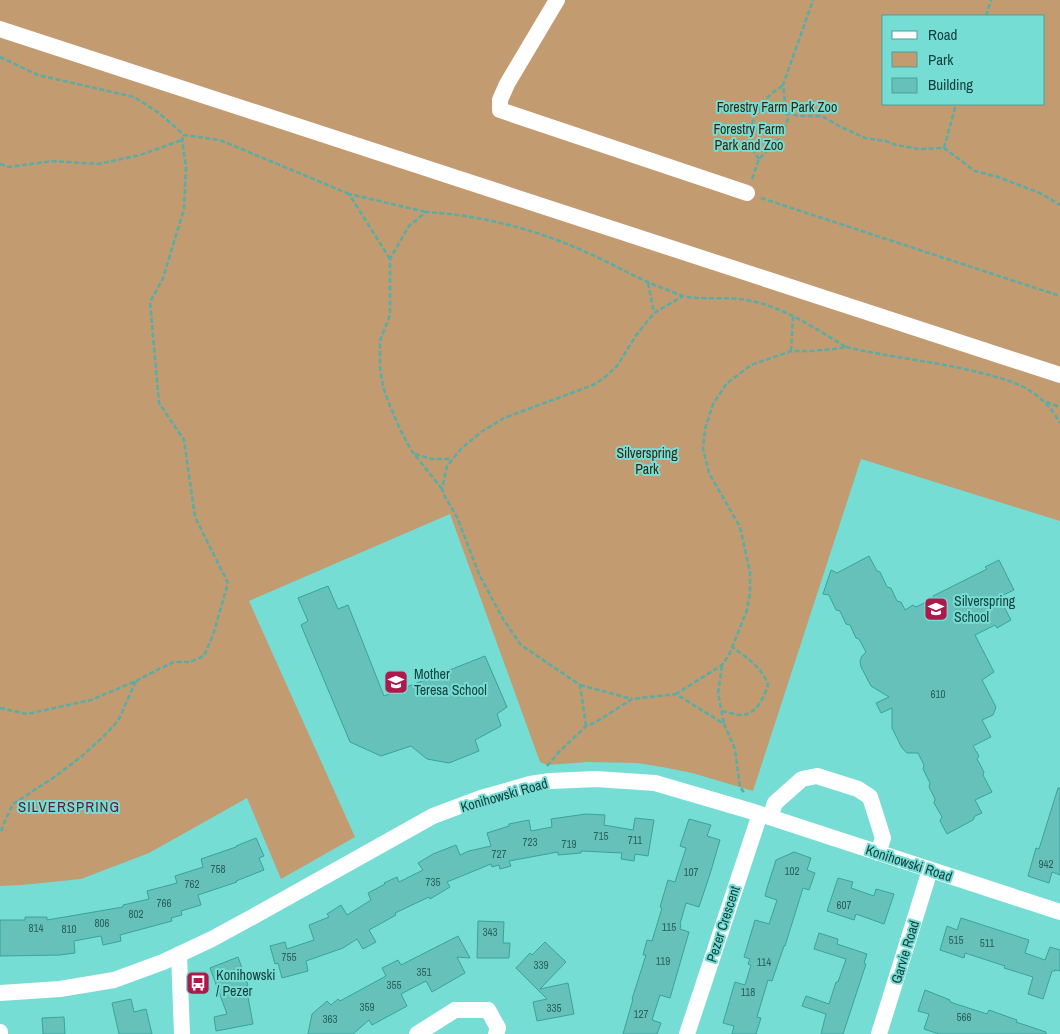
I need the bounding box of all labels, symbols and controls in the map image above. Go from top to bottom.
legend [882,15,1045,105]
text: Road [928,24,957,45]
text: Park [928,49,954,70]
text: Building [928,74,973,95]
park label: Forestry Farm Park Zoo [717,98,837,116]
park label: Forestry Farm Park and Zoo [714,120,784,154]
park label: Silverspring Park [616,444,678,478]
place label: Silverspring School [954,592,1016,626]
school or university icon: Silverspring School [923,596,949,622]
place label: Mother Teresa School [414,665,487,699]
school or university icon: Mother Teresa School [383,669,409,695]
house number: 610 [930,687,946,701]
street label: Konihowski Road [458,774,550,816]
district label: SILVERSPRING [18,796,120,817]
house number: 715 [593,829,609,843]
house number: 711 [628,833,642,847]
house number: 723 [522,835,538,849]
house number: 719 [561,837,577,851]
street label: Konihowski Road [863,841,955,885]
house number: 727 [491,847,507,861]
house number: 942 [1038,857,1054,871]
house number: 758 [210,862,226,876]
house number: 102 [784,864,800,878]
house number: 107 [683,865,699,879]
house number: 735 [425,875,441,889]
house number: 762 [184,877,200,891]
street label: Pezer Crescent [702,884,744,964]
house number: 766 [156,896,172,910]
house number: 607 [836,898,852,912]
house number: 802 [128,907,144,921]
house number: 806 [94,916,110,930]
street label: Garvie Road [887,918,923,986]
house number: 115 [662,920,676,934]
house number: 814 [28,921,44,935]
house number: 810 [61,922,77,936]
house number: 343 [482,925,498,939]
house number: 515 [948,933,964,947]
house number: 511 [980,936,994,950]
house number: 755 [281,950,297,964]
house number: 119 [656,954,670,968]
house number: 114 [757,955,771,969]
house number: 339 [533,958,549,972]
house number: 351 [416,965,432,979]
place label: Konihowski / Pezer [216,966,275,1000]
bus stop icon: Konihowski / Pezer [185,970,211,996]
house number: 355 [386,978,402,992]
house number: 118 [741,985,755,999]
house number: 359 [359,1000,375,1014]
house number: 335 [546,1001,562,1015]
house number: 127 [633,1007,649,1021]
house number: 566 [956,1010,972,1024]
house number: 363 [322,1012,338,1026]

